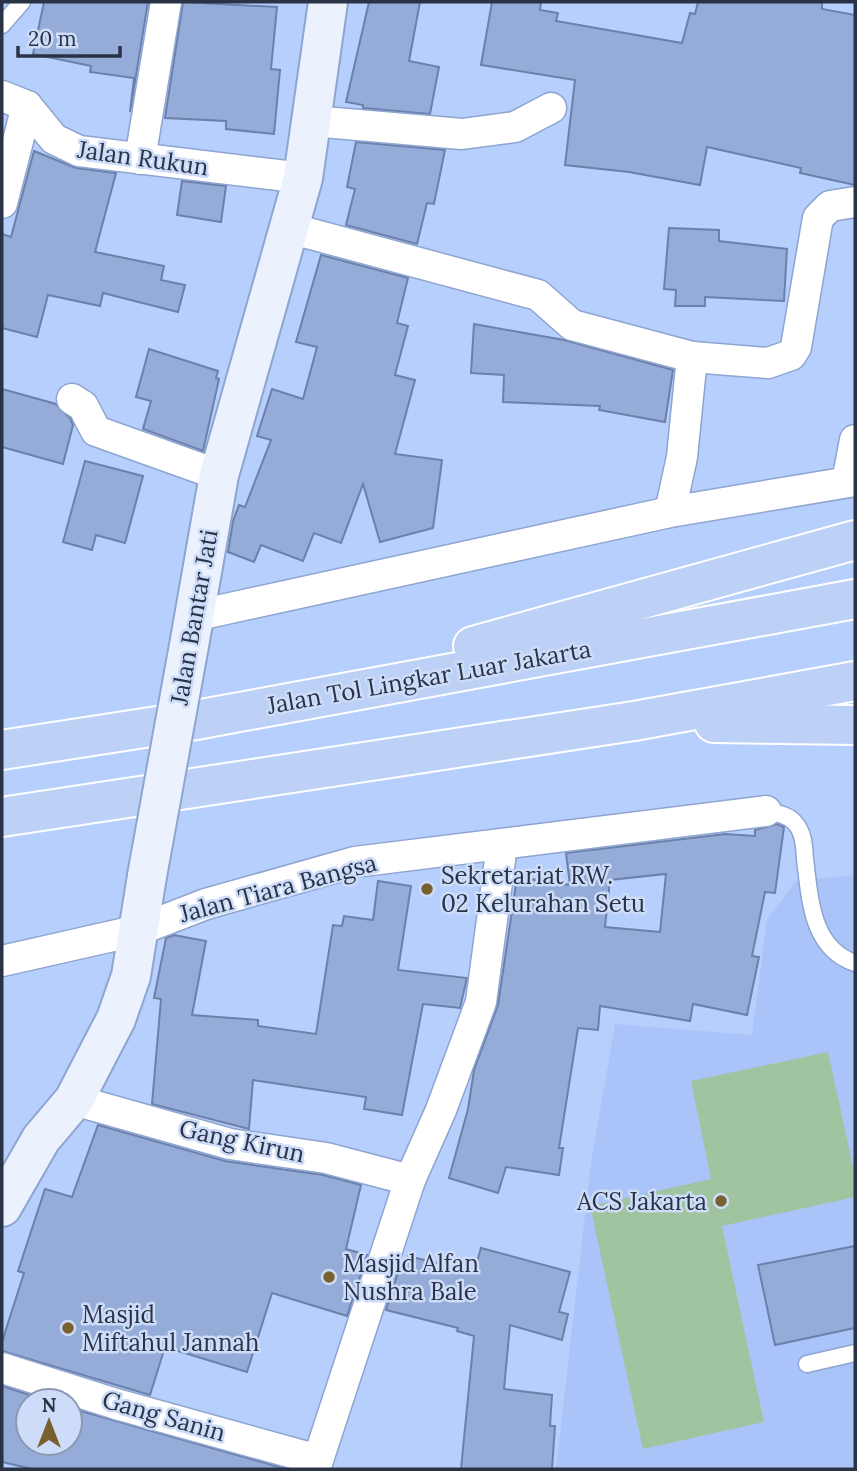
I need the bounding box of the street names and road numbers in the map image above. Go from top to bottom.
street label: Jalan Rukun [75,133,210,183]
street label: Jalan Bantar Jati [163,527,225,708]
street label: Jalan Tol Lingkar Luar Jakarta [264,633,594,721]
street label: Jalan Tiara Bangsa [175,847,380,929]
street label: Gang Kirun [177,1113,307,1169]
street label: Gang Sanin [99,1384,229,1448]

